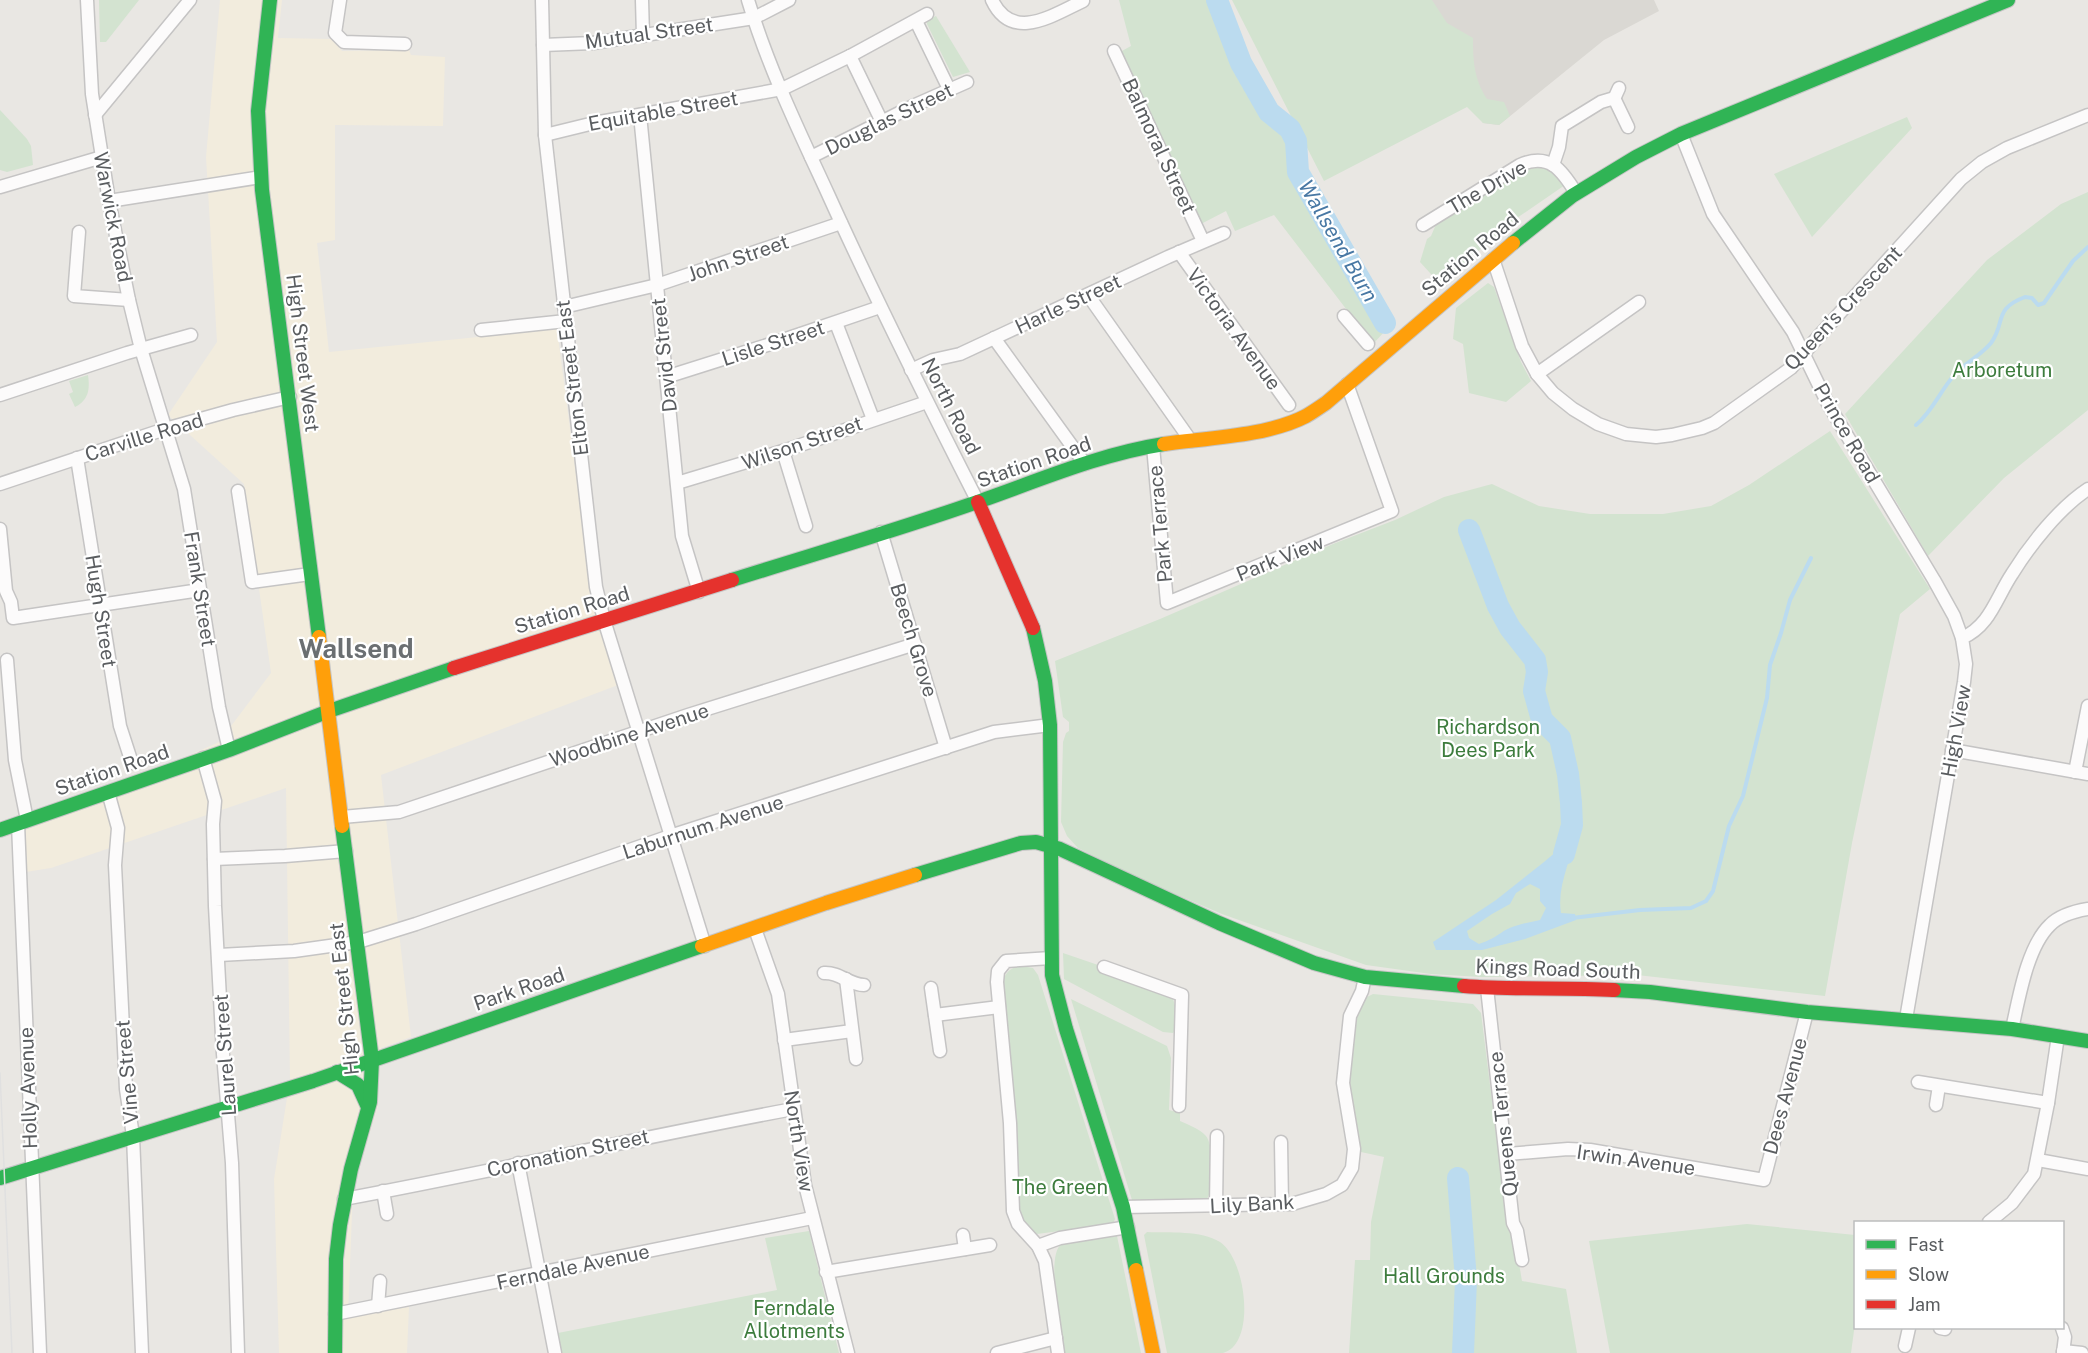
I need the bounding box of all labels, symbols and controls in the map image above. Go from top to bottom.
street label: Mutual Street [583,12,715,54]
street label: Balmoral Street [1117,74,1201,218]
street label: Douglas Street [821,78,957,160]
street label: Equitable Street [586,86,740,136]
street label: Warwick Road [89,150,137,284]
street label: The Drive [1443,155,1531,219]
water label: Wallsend Burn [1293,175,1383,306]
street label: Station Road [1417,207,1523,301]
street label: John Street [684,229,792,287]
street label: Queen's Crescent [1779,241,1907,375]
street label: Victoria Avenue [1182,263,1286,395]
street label: Harle Street [1011,269,1125,339]
street label: High Street West [281,273,325,433]
street label: David Street [646,297,682,413]
street label: Elton Street East [551,299,593,457]
street label: Lisle Street [719,315,827,371]
street label: North Road [916,354,986,458]
park label: Arboretum [1952,358,2052,382]
street label: Prince Road [1809,379,1885,487]
street label: Carville Road [82,408,206,466]
street label: Wilson Street [738,411,866,475]
street label: Station Road [974,431,1094,493]
street label: Park Terrace [1143,464,1177,584]
street label: Park View [1233,529,1328,586]
street label: Frank Street [179,530,221,648]
street label: Hugh Street [80,553,122,669]
street label: Beech Grove [885,580,943,700]
street label: Station Road [512,581,632,639]
district label: Wallsend [299,633,413,664]
street label: High View [1936,682,1976,779]
street label: Woodbine Avenue [546,698,712,772]
park label: Richardson Dees Park [1436,715,1540,762]
street label: Station Road [52,739,172,801]
street label: Laburnum Avenue [619,790,787,864]
street label: High Street East [324,922,364,1076]
street label: Kings Road South [1475,954,1641,984]
street label: Park Road [470,962,568,1016]
street label: Laurel Street [209,993,241,1117]
street label: Vine Street [110,1019,144,1125]
street label: Holly Avenue [14,1027,42,1149]
street label: Dees Avenue [1758,1035,1812,1157]
street label: Queens Terrace [1483,1050,1523,1198]
street label: North View [779,1088,819,1194]
street label: Coronation Street [485,1124,651,1182]
street label: Irwin Avenue [1575,1140,1697,1180]
park label: The Green [1012,1175,1108,1199]
street label: Lily Bank [1209,1190,1295,1218]
legend [1854,1221,2064,1329]
text: Fast [1908,1234,1944,1255]
street label: Ferndale Avenue [494,1239,652,1295]
park label: Hall Grounds [1383,1264,1505,1288]
text: Slow [1908,1264,1949,1285]
text: Jam [1908,1294,1941,1315]
park label: Ferndale Allotments [743,1296,845,1343]

